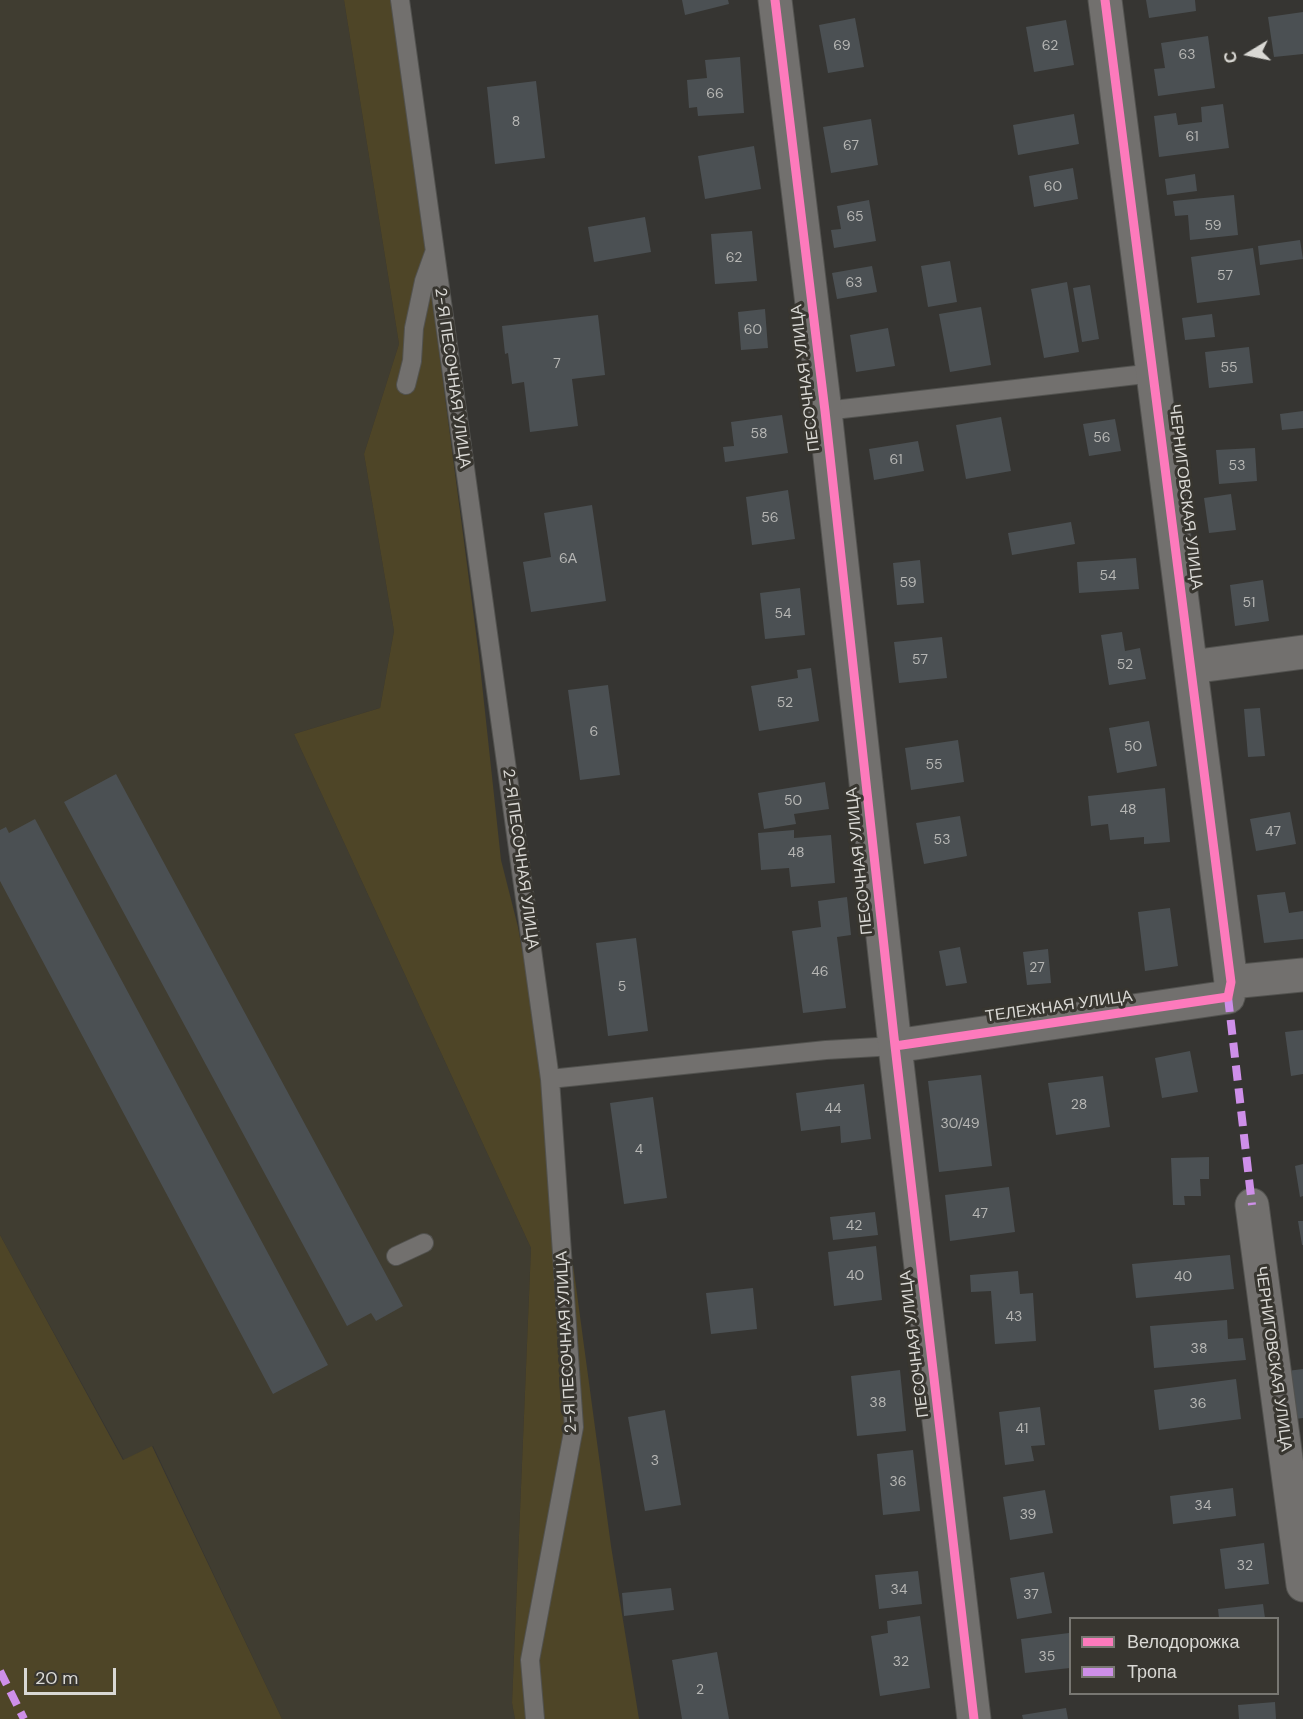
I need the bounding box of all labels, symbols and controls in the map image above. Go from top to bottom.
north arrow [1219,24,1279,84]
house number: 69 [833,38,851,54]
house number: 62 [1042,38,1058,54]
house number: 63 [1178,47,1196,63]
text: С [1219,50,1242,65]
house number: 66 [706,86,724,102]
house number: 8 [512,114,520,130]
house number: 61 [1185,129,1199,145]
house number: 67 [843,138,859,154]
house number: 60 [1044,179,1062,195]
house number: 65 [846,209,864,225]
house number: 59 [1205,218,1221,234]
house number: 62 [726,250,742,266]
house number: 57 [1217,268,1233,284]
house number: 63 [845,275,863,291]
street label: 2-Я ПЕСОЧНАЯ УЛИЦА [430,287,474,469]
street label: ПЕСОЧНАЯ УЛИЦА [787,303,825,453]
house number: 60 [744,322,762,338]
house number: 7 [553,356,561,372]
house number: 55 [1220,360,1238,376]
street label: ЧЕРНИГОВСКАЯ УЛИЦА [1164,403,1206,591]
house number: 58 [750,426,768,442]
house number: 56 [1093,430,1111,446]
house number: 61 [889,452,903,468]
house number: 53 [1229,458,1245,474]
house number: 56 [761,510,779,526]
house number: 6А [559,551,577,567]
house number: 54 [1099,568,1117,584]
house number: 59 [900,575,916,591]
house number: 51 [1243,595,1255,611]
house number: 54 [774,606,792,622]
house number: 57 [912,652,928,668]
house number: 52 [1117,657,1133,673]
house number: 52 [777,695,793,711]
house number: 6 [590,724,598,740]
house number: 50 [1124,739,1142,755]
house number: 55 [925,757,943,773]
street label: 2-Я ПЕСОЧНАЯ УЛИЦА [498,768,542,950]
street label: ПЕСОЧНАЯ УЛИЦА [843,786,877,936]
house number: 50 [784,793,802,809]
house number: 48 [1119,802,1137,818]
house number: 47 [1265,824,1281,840]
house number: 53 [934,832,950,848]
house number: 48 [787,845,805,861]
house number: 27 [1029,960,1045,976]
house number: 46 [811,964,829,980]
house number: 5 [618,979,626,995]
street label: ТЕЛЕЖНАЯ УЛИЦА [984,987,1134,1027]
house number: 28 [1071,1097,1087,1113]
house number: 44 [825,1101,841,1117]
house number: 30/49 [940,1116,980,1132]
house number: 4 [635,1142,643,1158]
house number: 47 [972,1206,988,1222]
house number: 42 [846,1218,862,1234]
street label: 2-Я ПЕСОЧНАЯ УЛИЦА [553,1251,581,1433]
street label: ЧЕРНИГОВСКАЯ УЛИЦА [1250,1265,1296,1453]
house number: 40 [846,1268,864,1284]
street label: ПЕСОЧНАЯ УЛИЦА [896,1269,934,1419]
house number: 40 [1174,1269,1192,1285]
house number: 43 [1006,1309,1022,1325]
house number: 38 [1191,1341,1207,1357]
house number: 38 [870,1395,886,1411]
house number: 36 [1189,1396,1207,1412]
house number: 41 [1016,1421,1028,1437]
house number: 3 [651,1453,659,1469]
house number: 36 [889,1474,907,1490]
house number: 34 [1195,1498,1211,1514]
house number: 39 [1020,1507,1036,1523]
house number: 32 [1237,1558,1253,1574]
house number: 34 [891,1582,907,1598]
house number: 37 [1023,1587,1039,1603]
legend [1069,1617,1279,1695]
text: Велодорожка [1127,1630,1239,1654]
house number: 35 [1039,1649,1055,1665]
house number: 32 [893,1654,909,1670]
scale bar [27,1656,118,1694]
text: Тропа [1127,1660,1177,1684]
text: 20 m [35,1666,78,1690]
house number: 2 [696,1682,704,1698]

